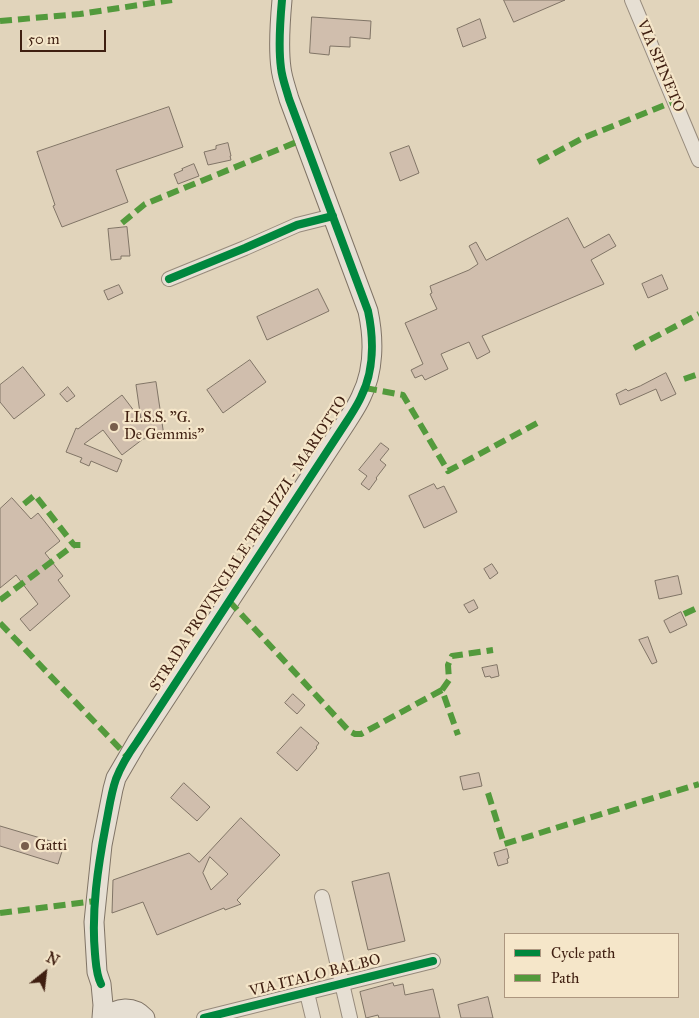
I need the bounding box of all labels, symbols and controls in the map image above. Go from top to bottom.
street label: VIA SPINETO [632,17,688,115]
scale bar [22,20,109,52]
text: 50 m [28,30,60,48]
street label: STRADA PROVINCIALE TERLIZZI - MARIOTTO [147,393,351,695]
place label: I.I.S.S. "G. De Gemmis" [124,409,204,444]
marker: I.I.S.S. "G. De Gemmis" [108,421,120,433]
place label: Gatti [35,837,67,855]
marker: Gatti [19,840,31,852]
legend [504,933,679,998]
text: Cycle path [551,944,615,962]
north arrow [20,948,70,998]
text: N [43,949,62,970]
street label: VIA ITALO BALBO [247,951,383,1001]
text: Path [551,969,579,987]

